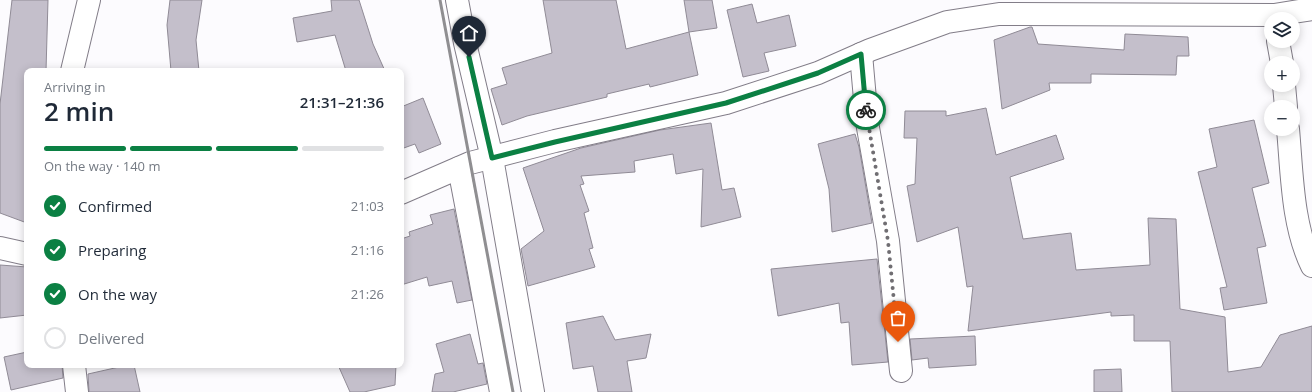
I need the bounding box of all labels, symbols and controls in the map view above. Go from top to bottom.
map controls [1264,12,1300,136]
button: layers [1264,12,1300,48]
pin [452,16,486,57]
icon: home [458,22,480,44]
button: + [1264,56,1300,92]
text: Arriving in [44,78,106,96]
courier [846,90,886,130]
text: 21:31–21:36 [300,92,384,112]
text: 2 min [44,93,114,129]
icon: bike [855,99,877,121]
button: − [1264,100,1300,136]
text: On the way · 140 m [44,157,160,175]
icon: check [44,195,66,217]
text: Confirmed [78,196,152,216]
text: 21:03 [351,197,384,215]
icon: check [44,239,66,261]
text: Preparing [78,240,146,260]
text: 21:16 [351,241,384,259]
icon: check [44,283,66,305]
text: On the way [78,284,157,304]
text: 21:26 [351,285,384,303]
pin [881,301,915,342]
icon: bag [887,307,909,329]
text: Delivered [78,328,145,348]

